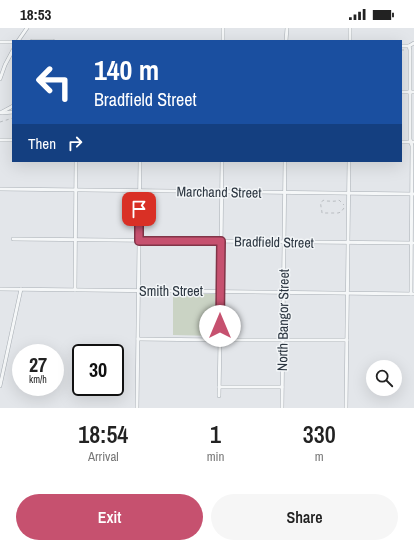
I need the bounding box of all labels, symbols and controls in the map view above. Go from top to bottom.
text: 18:53 [20,4,51,25]
text: 140 m [94,51,159,89]
icon: left [28,56,80,108]
text: Bradfield Street [94,87,197,112]
icon: right [64,132,86,154]
text: Then [28,133,56,154]
street label: Marchand Street [176,182,262,202]
pin [122,192,156,226]
icon: arrive [128,198,150,220]
street label: Bradfield Street [234,232,314,252]
street label: North Bangor Street [273,269,293,371]
street label: Smith Street [139,282,203,300]
position arrow [199,305,241,347]
speed limit sign: 30 [72,344,124,396]
text: 27 [29,351,47,378]
map controls [366,360,402,396]
button: search [366,360,402,396]
text: km/h [29,373,47,386]
text: 18:54 [78,418,128,450]
text: 1 [210,418,221,450]
text: 330 [303,418,336,450]
text: Arrival [88,448,119,465]
text: min [207,448,224,465]
text: m [315,448,324,465]
button: Exit [16,494,203,540]
button: Share [211,494,398,540]

